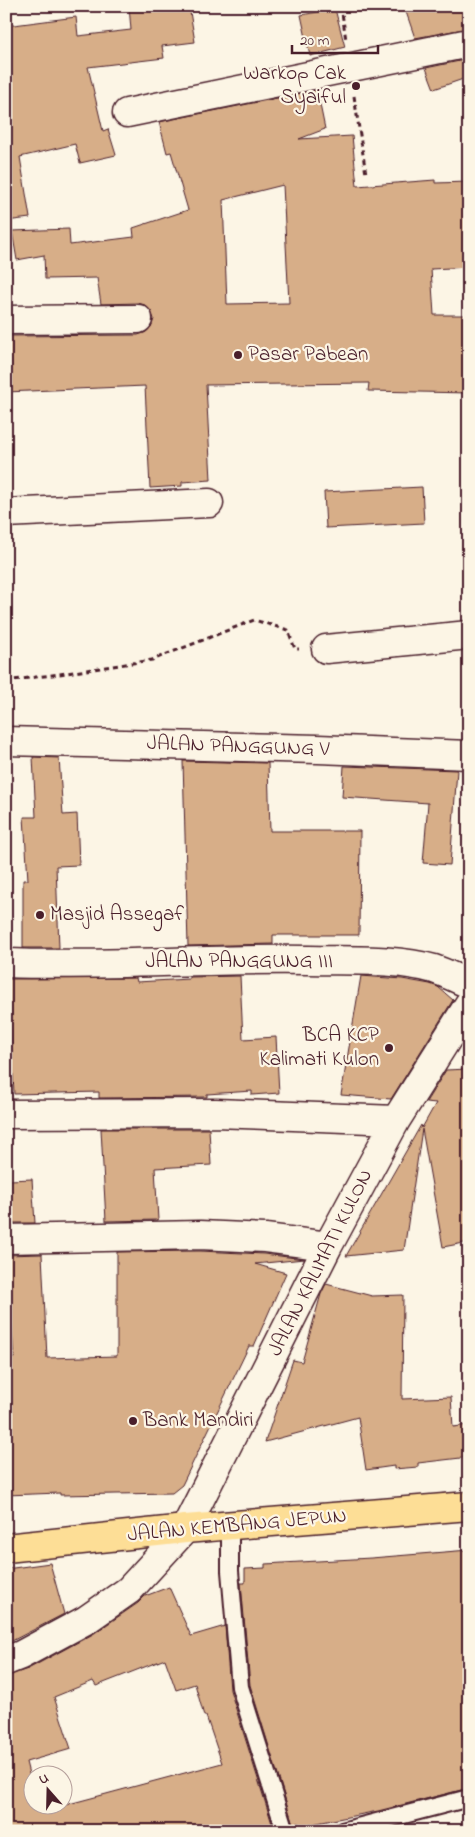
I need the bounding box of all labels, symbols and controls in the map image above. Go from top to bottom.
scale bar [292,22,379,54]
text: 20 m [300,30,330,52]
place label: Warkop Cak Syaiful [243,59,347,115]
marker: Warkop Cak Syaiful [350,80,362,92]
place label: Pasar Pabean [248,340,368,370]
marker: Pasar Pabean [232,349,244,361]
street label: JALAN PANGGUNG V [146,729,330,765]
place label: Masjid Assegaf [50,900,184,932]
marker: Masjid Assegaf [34,909,46,921]
street label: JALAN PANGGUNG III [145,947,333,977]
place label: BCA KCP Kalimati Kulon [260,1021,379,1075]
marker: BCA KCP Kalimati Kulon [383,1042,395,1054]
street label: JALAN KALIMATI KULON [261,1164,381,1362]
place label: Bank Mandiri [142,1406,254,1436]
marker: Bank Mandiri [127,1415,139,1427]
street label: JALAN KEMBANG JEPUN [126,1501,348,1551]
north arrow [22,1764,72,1814]
text: U [36,1768,52,1791]

